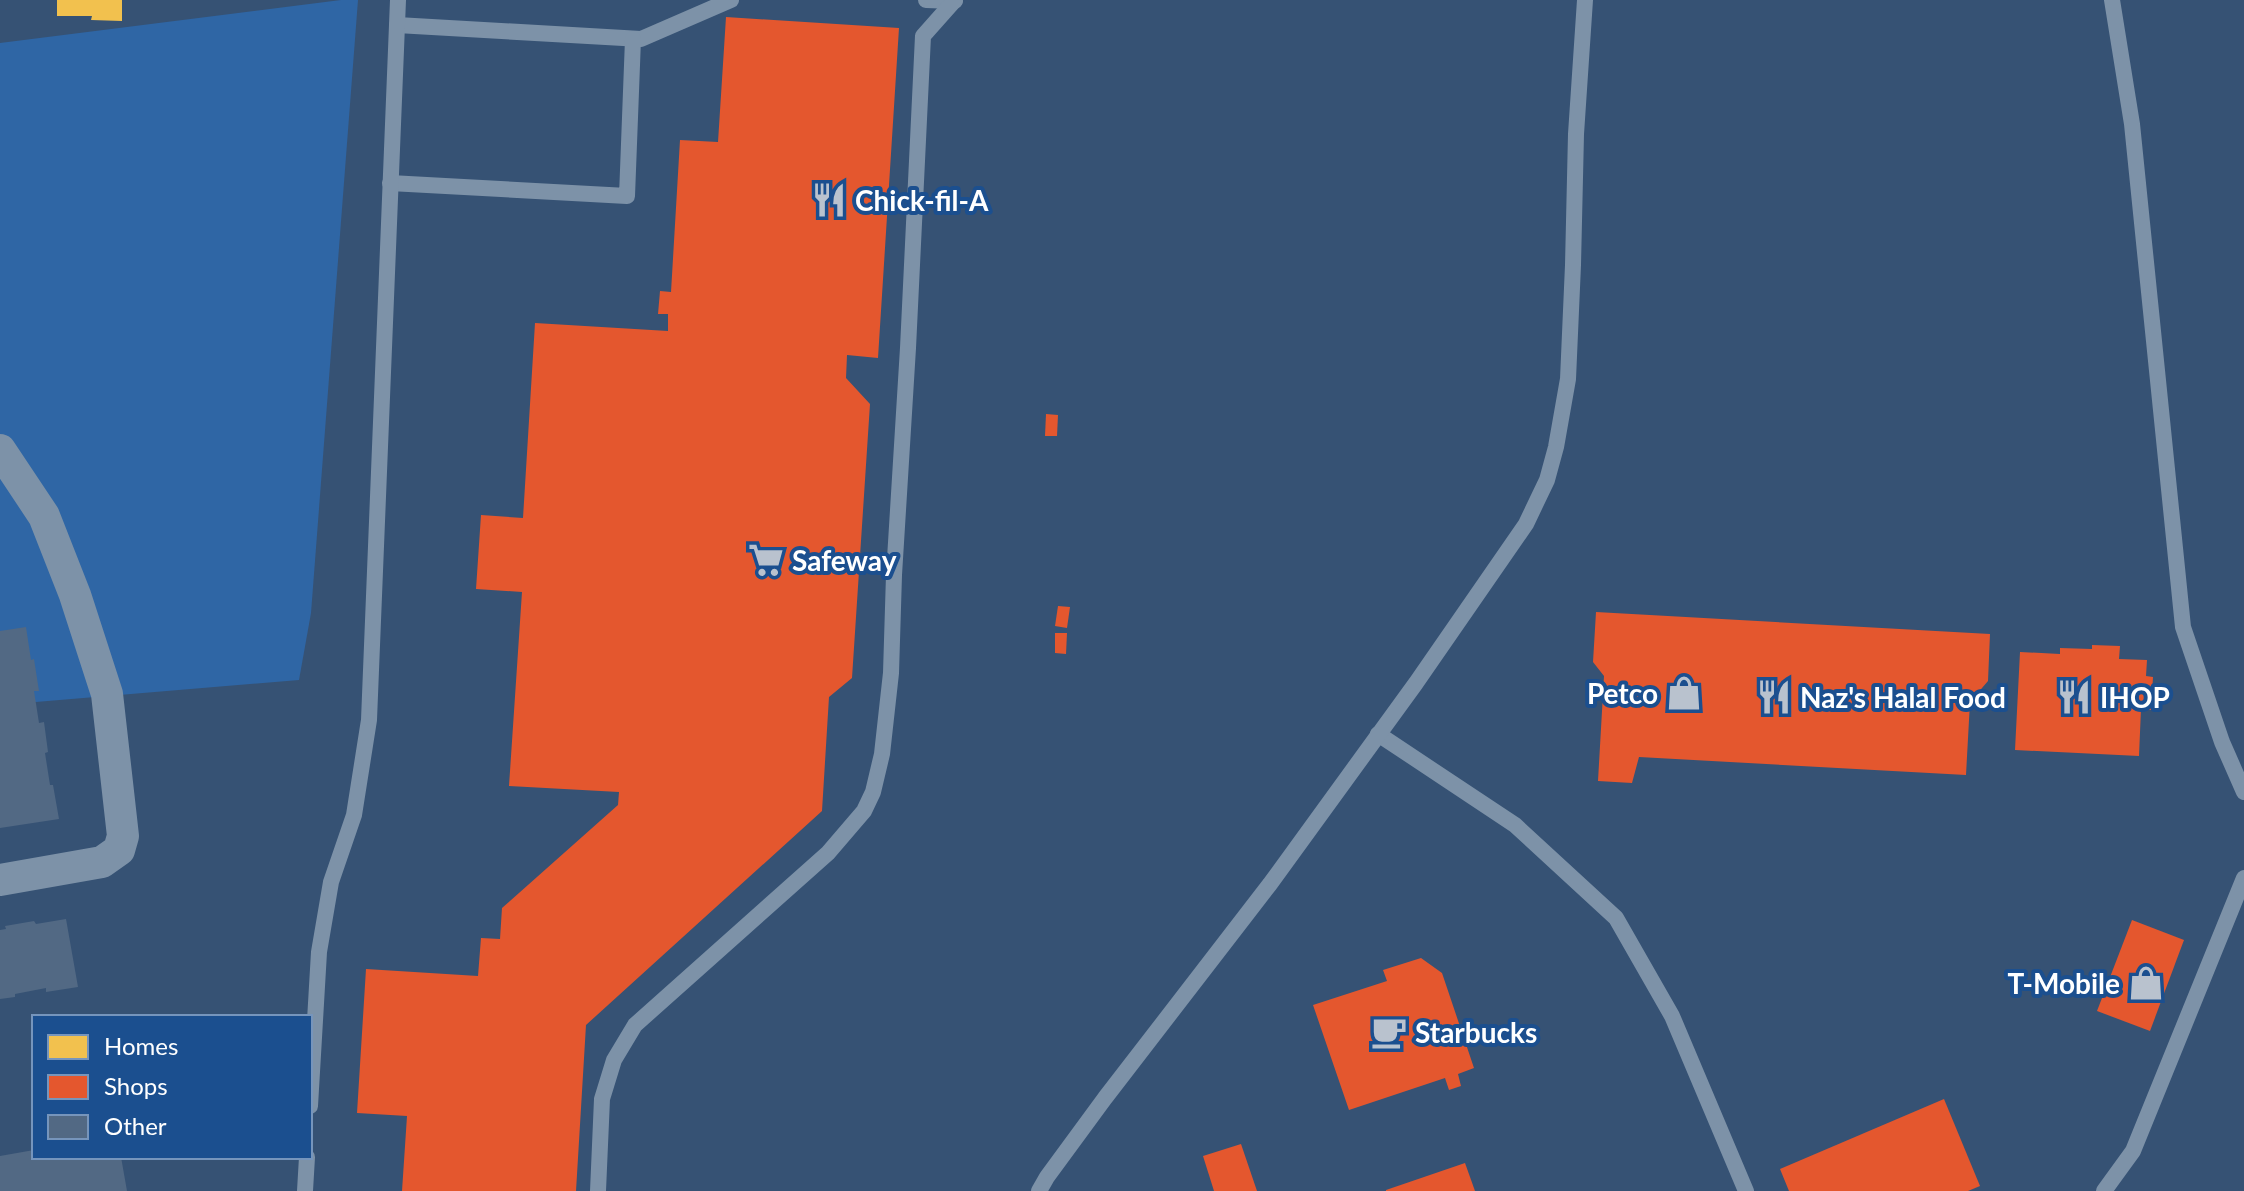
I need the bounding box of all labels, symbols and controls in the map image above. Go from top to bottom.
restaurant icon: Chick-fil-A [810,181,848,219]
place label: Chick-fil-A [855,183,989,217]
supermarket icon: Safeway [747,541,785,579]
place label: Safeway [792,543,897,577]
shop icon: Petco [1665,674,1703,712]
place label: Petco [1587,676,1658,710]
restaurant icon: Naz's Halal Food [1755,678,1793,716]
restaurant icon: IHOP [2055,678,2093,716]
place label: Naz's Halal Food [1800,680,2006,714]
place label: IHOP [2100,680,2170,714]
shop icon: T-Mobile [2127,964,2165,1002]
place label: T-Mobile [2007,966,2120,1000]
cafe icon: Starbucks [1370,1013,1408,1051]
legend [32,1015,312,1159]
place label: Starbucks [1415,1015,1537,1049]
text: Homes [104,1031,178,1060]
text: Shops [104,1071,168,1100]
text: Other [104,1111,167,1140]

